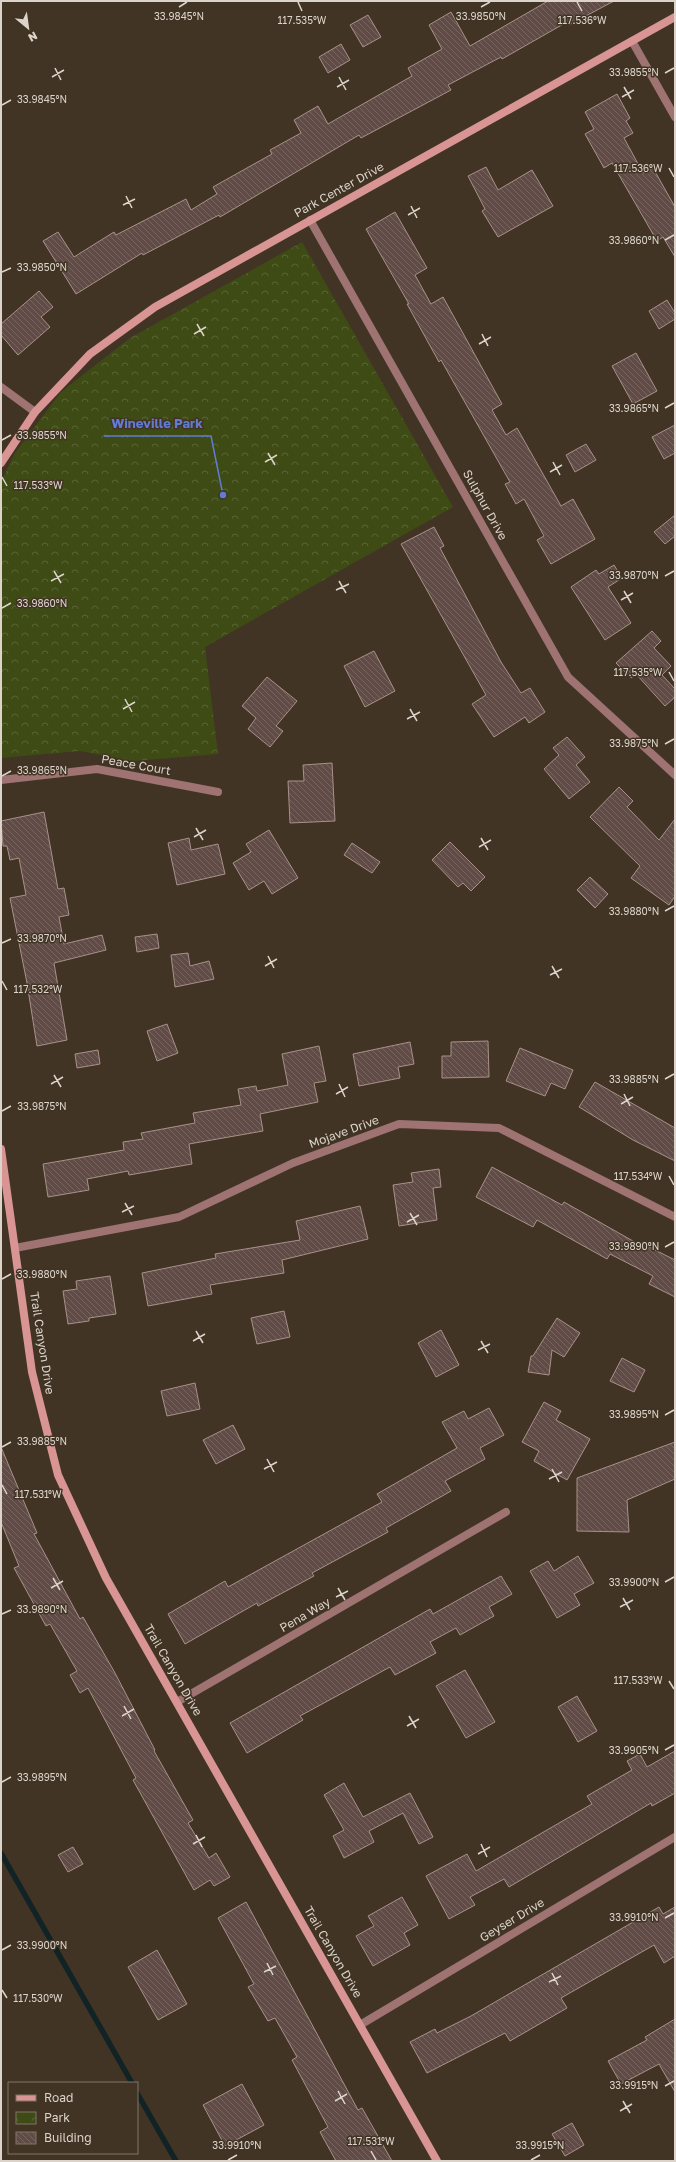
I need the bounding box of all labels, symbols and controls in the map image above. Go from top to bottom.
north arrow [8,8,48,48]
text: 33.9845°N [154,10,204,22]
text: 33.9850°N [456,10,506,22]
text: 117.535°W [278,14,327,26]
text: 117.536°W [557,14,607,26]
text: N [26,29,40,45]
text: 33.9855°N [609,66,659,78]
text: 33.9845°N [17,93,67,105]
street label: Park Center Drive [291,159,386,220]
text: 117.536°W [613,162,663,174]
text: 33.9860°N [609,234,659,246]
text: 33.9850°N [17,261,67,273]
text: 33.9865°N [609,402,659,414]
callout: Wineville Park [104,411,211,436]
text: Wineville Park [111,415,203,431]
text: 33.9855°N [17,429,67,441]
street label: Sulphur Drive [460,467,511,543]
text: 117.533°W [14,479,63,491]
text: 33.9870°N [609,569,659,581]
text: 33.9860°N [17,597,67,609]
text: 117.535°W [614,666,663,678]
text: 33.9875°N [609,737,659,749]
street label: Peace Court [100,751,172,778]
text: 33.9865°N [17,764,67,776]
text: 33.9880°N [609,905,659,917]
text: 33.9870°N [17,932,67,944]
text: 117.532°W [14,983,63,995]
text: 33.9885°N [609,1073,659,1085]
text: 33.9875°N [17,1100,67,1112]
street label: Mojave Drive [307,1112,381,1151]
text: 117.534°W [614,1170,663,1182]
text: 33.9890°N [609,1240,659,1252]
text: 33.9880°N [17,1268,67,1280]
street label: Trail Canyon Drive [27,1291,58,1395]
text: 33.9895°N [609,1408,659,1420]
text: 33.9885°N [17,1435,67,1447]
text: 117.531°W [14,1488,62,1500]
text: 33.9900°N [609,1576,659,1588]
street label: Pena Way [277,1594,333,1635]
text: 33.9890°N [17,1603,67,1615]
street label: Trail Canyon Drive [141,1621,206,1718]
text: 117.533°W [614,1674,663,1686]
text: 33.9905°N [609,1744,659,1756]
text: 33.9895°N [17,1771,67,1783]
street label: Geyser Drive [477,1894,547,1945]
street label: Trail Canyon Drive [301,1903,366,2000]
text: 33.9910°N [609,1911,659,1923]
text: 33.9900°N [17,1939,67,1951]
text: 117.530°W [13,1992,63,2004]
text: 33.9915°N [610,2079,658,2091]
legend [8,2082,138,2154]
text: Road [44,2090,73,2105]
text: Park [44,2110,70,2125]
text: Building [44,2130,92,2145]
text: 117.531°W [347,2135,395,2147]
text: 33.9910°N [212,2139,262,2151]
text: 33.9915°N [516,2139,564,2151]

